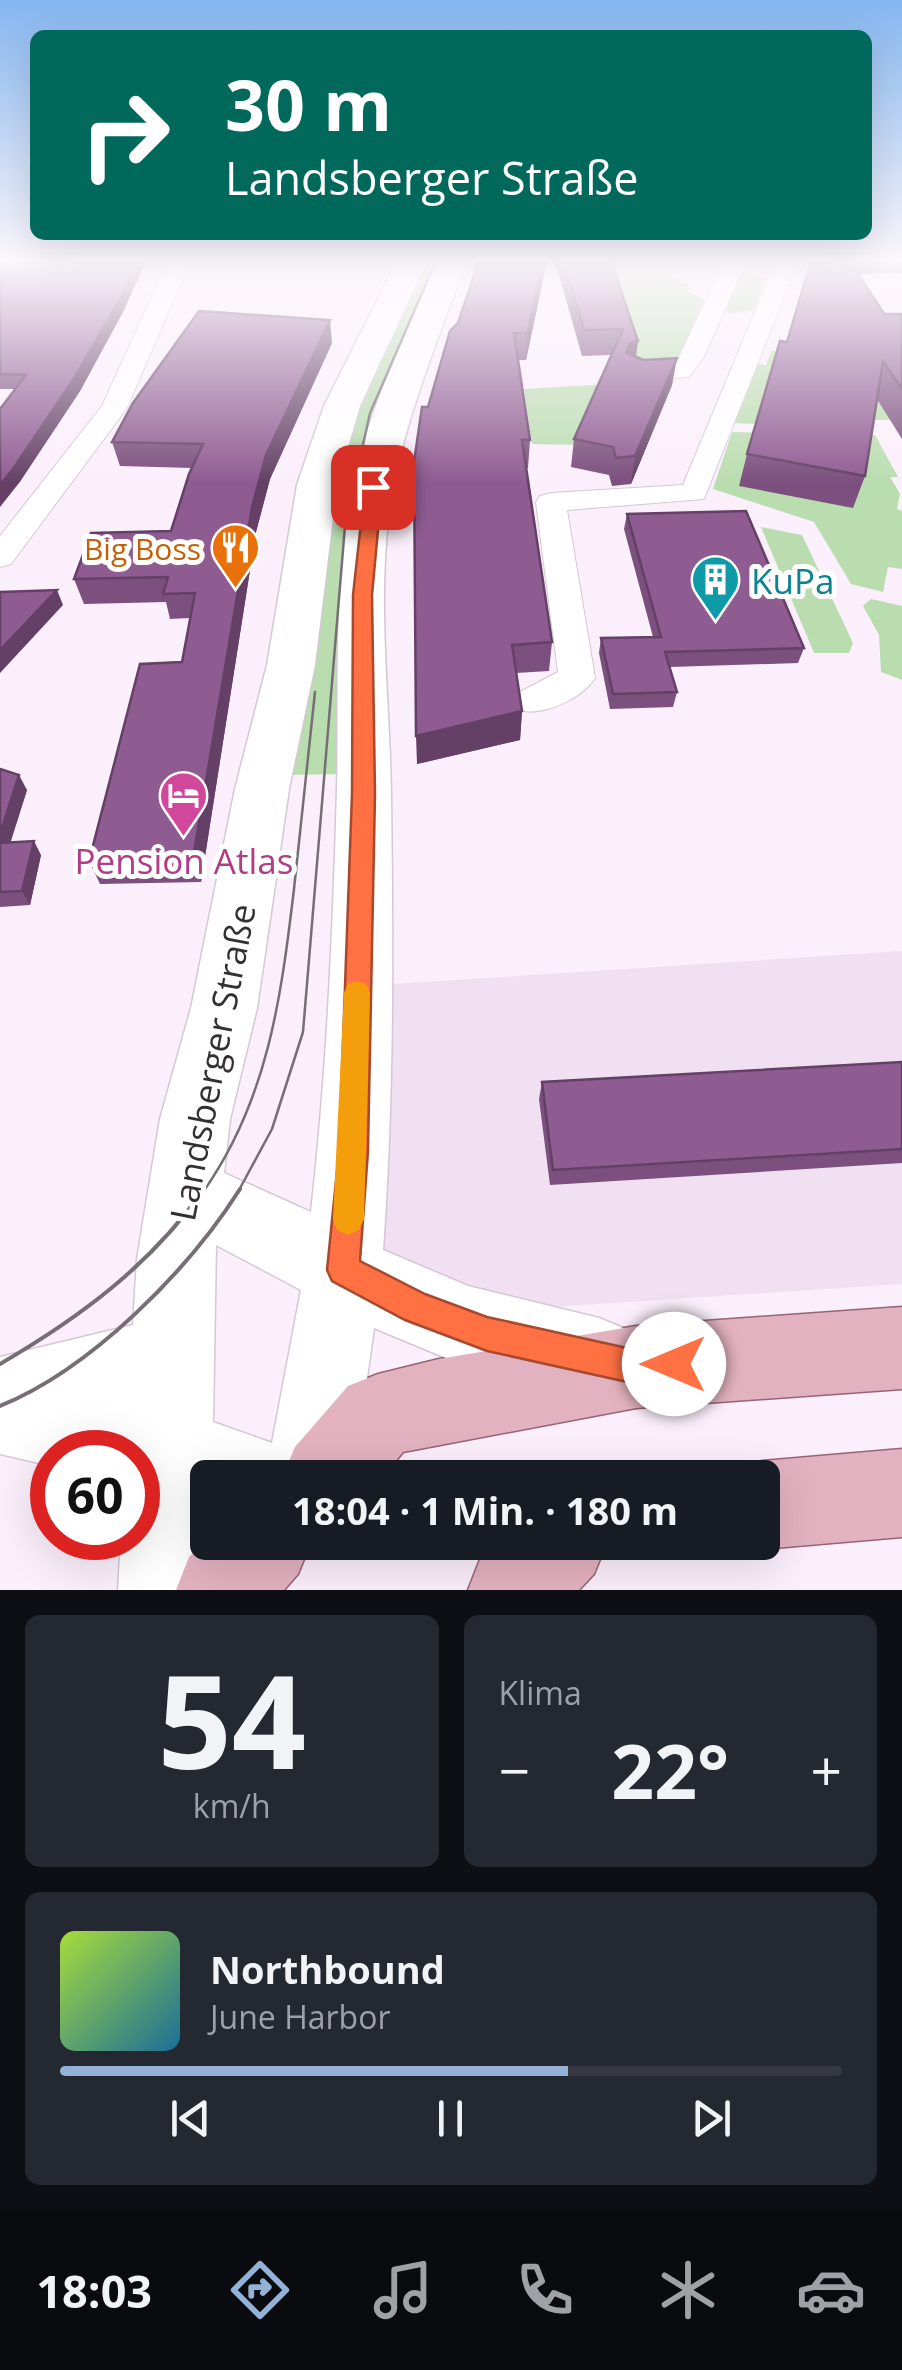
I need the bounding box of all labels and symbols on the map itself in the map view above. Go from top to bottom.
pin [331,445,416,530]
restaurant icon: Big Boss [210,522,262,590]
place label: Big Boss [84,528,201,569]
building icon: KuPa [690,554,742,622]
place label: KuPa [751,557,834,604]
hotel icon: Pension Atlas [158,770,210,838]
place label: Pension Atlas [75,837,293,884]
street label: Landsberger Straße [158,900,266,1224]
position arrow [622,1312,726,1416]
speed limit sign: 60 [30,1430,160,1560]

